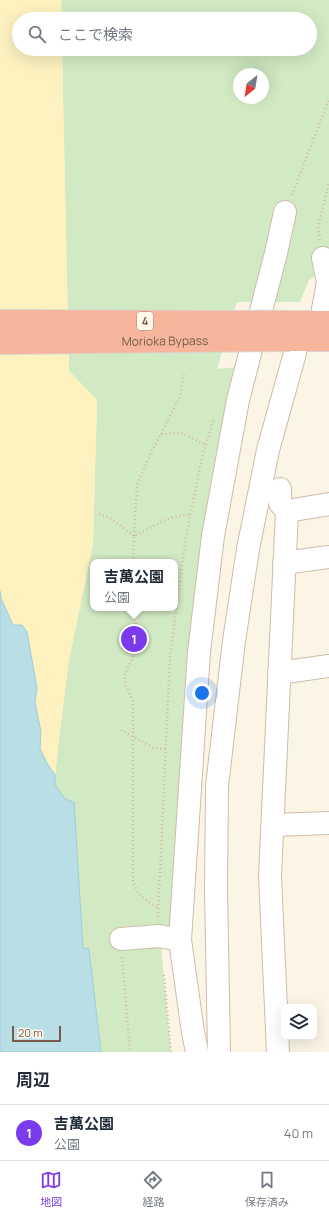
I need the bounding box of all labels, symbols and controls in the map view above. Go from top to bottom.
search box [12,12,317,56]
icon: search [26,23,48,45]
text: ここで検索 [58,24,133,45]
north arrow [233,68,269,104]
road number: 4 [137,312,153,330]
street label: Morioka Bypass [122,332,208,350]
popup [90,559,178,611]
text: 吉萬公園 [104,566,164,587]
text: 公園 [104,588,130,606]
pin: 1 [121,624,147,654]
your location [192,683,212,703]
map controls [281,1004,317,1040]
button: layers [281,1004,317,1040]
scale bar [12,1024,61,1043]
text: 20 m [18,1025,43,1040]
text: 周辺 [16,1068,50,1091]
text: 吉萬公園 [54,1113,114,1134]
text: 1 [26,1124,32,1142]
text: 40 m [284,1124,313,1142]
text: 公園 [54,1135,80,1153]
tab: 地図 [40,1169,62,1209]
tab: 経路 [142,1169,164,1209]
tab: 保存済み [245,1169,289,1209]

